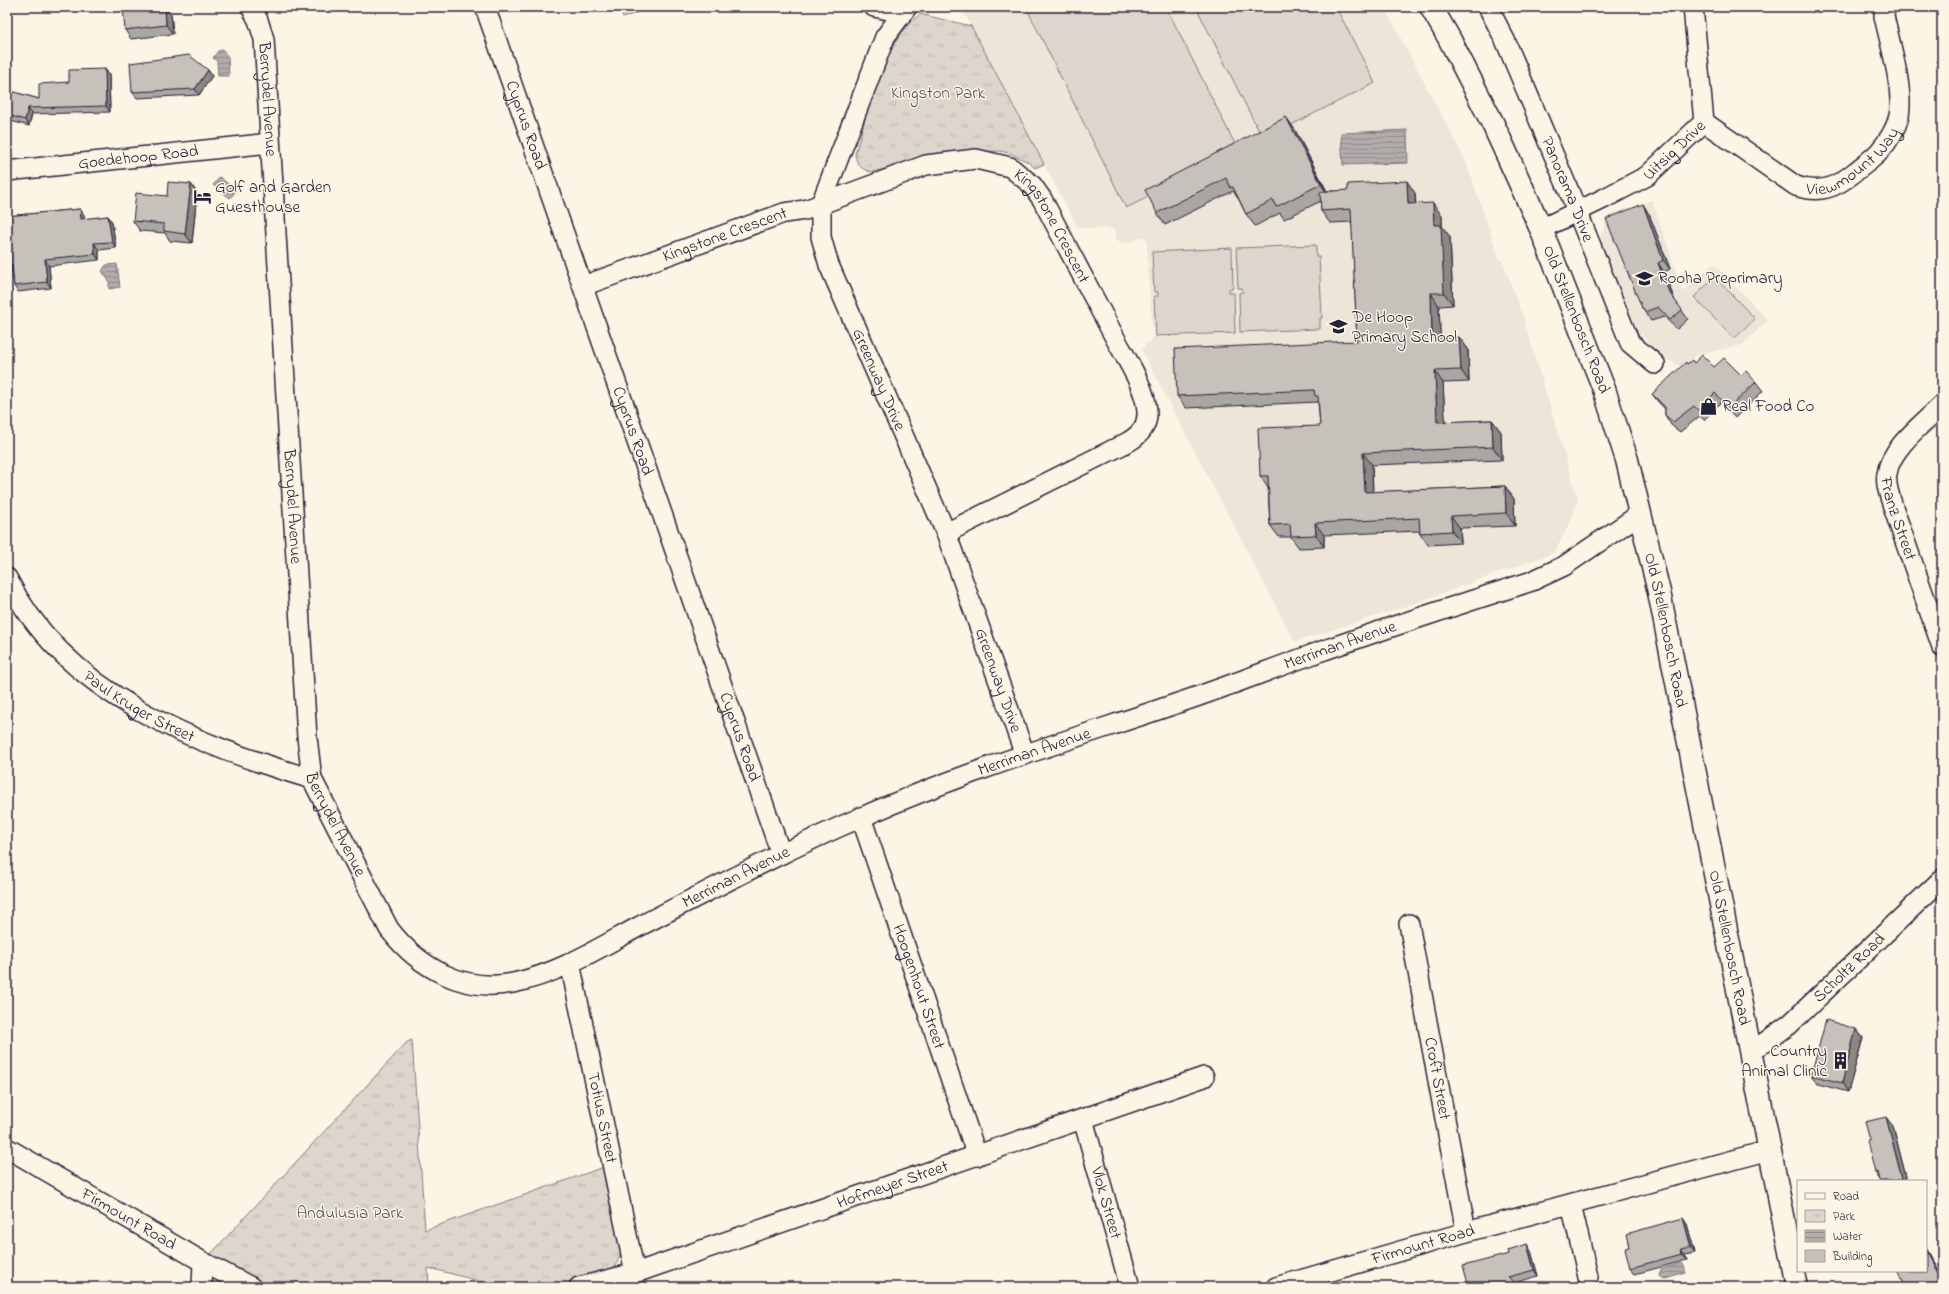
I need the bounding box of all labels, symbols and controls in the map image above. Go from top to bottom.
street label: Berrydel Avenue [252,40,284,158]
street label: Cyprus Road [499,77,554,173]
park label: Kingston Park [891,81,985,108]
street label: Uitsig Drive [1637,114,1712,186]
street label: Viewmount Way [1804,123,1906,202]
street label: Panorama Drive [1535,133,1601,246]
street label: Goedehoop Road [77,138,200,176]
street label: Kingstone Crescent [1008,162,1097,288]
place label: Golf and Garden Guesthouse [215,175,331,220]
hotel icon: Golf and Garden Guesthouse [192,187,212,207]
street label: Kingstone Crescent [659,200,791,269]
street label: Old Stellenbosch Road [1536,242,1617,397]
place label: Rooha Preprimary [1658,266,1782,292]
school or university icon: Rooha Preprimary [1635,268,1655,288]
place label: De Hoop Primary School [1351,305,1457,351]
school or university icon: De Hoop Primary School [1329,317,1349,337]
street label: Greenway Drive [846,324,912,435]
street label: Cyprus Road [606,383,660,479]
place label: Real Food Co [1722,394,1815,419]
shop icon: Real Food Co [1699,396,1719,416]
street label: Berrydel Avenue [277,447,309,565]
street label: Franz Street [1874,475,1923,564]
street label: Old Stellenbosch Road [1637,550,1694,710]
street label: Merriman Avenue [1280,614,1400,676]
street label: Greenway Drive [968,625,1029,736]
street label: Paul Kruger Street [78,664,199,749]
street label: Cyprus Road [713,689,767,785]
street label: Merriman Avenue [974,721,1094,782]
street label: Berrydel Avenue [299,770,373,881]
street label: Merriman Avenue [678,839,794,915]
street label: Old Stellenbosch Road [1702,868,1757,1028]
street label: Hoogenhout Street [886,920,952,1053]
street label: Scholtz Road [1807,927,1891,1008]
street label: Croft Street [1418,1035,1458,1122]
place label: Country Animal Clinic [1741,1039,1827,1084]
building icon: Country Animal Clinic [1830,1051,1850,1071]
street label: Totius Street [581,1070,624,1166]
street label: Hofmeyer Street [833,1153,952,1215]
street label: Vlok Street [1084,1163,1128,1242]
legend [1797,1180,1927,1272]
street label: Firmount Road [76,1181,182,1257]
text: Road [1833,1188,1859,1206]
park label: Andulusia Park [297,1201,404,1226]
text: Park [1833,1208,1855,1226]
street label: Firmount Road [1367,1218,1478,1272]
text: Water [1833,1228,1862,1246]
text: Building [1832,1248,1872,1267]

